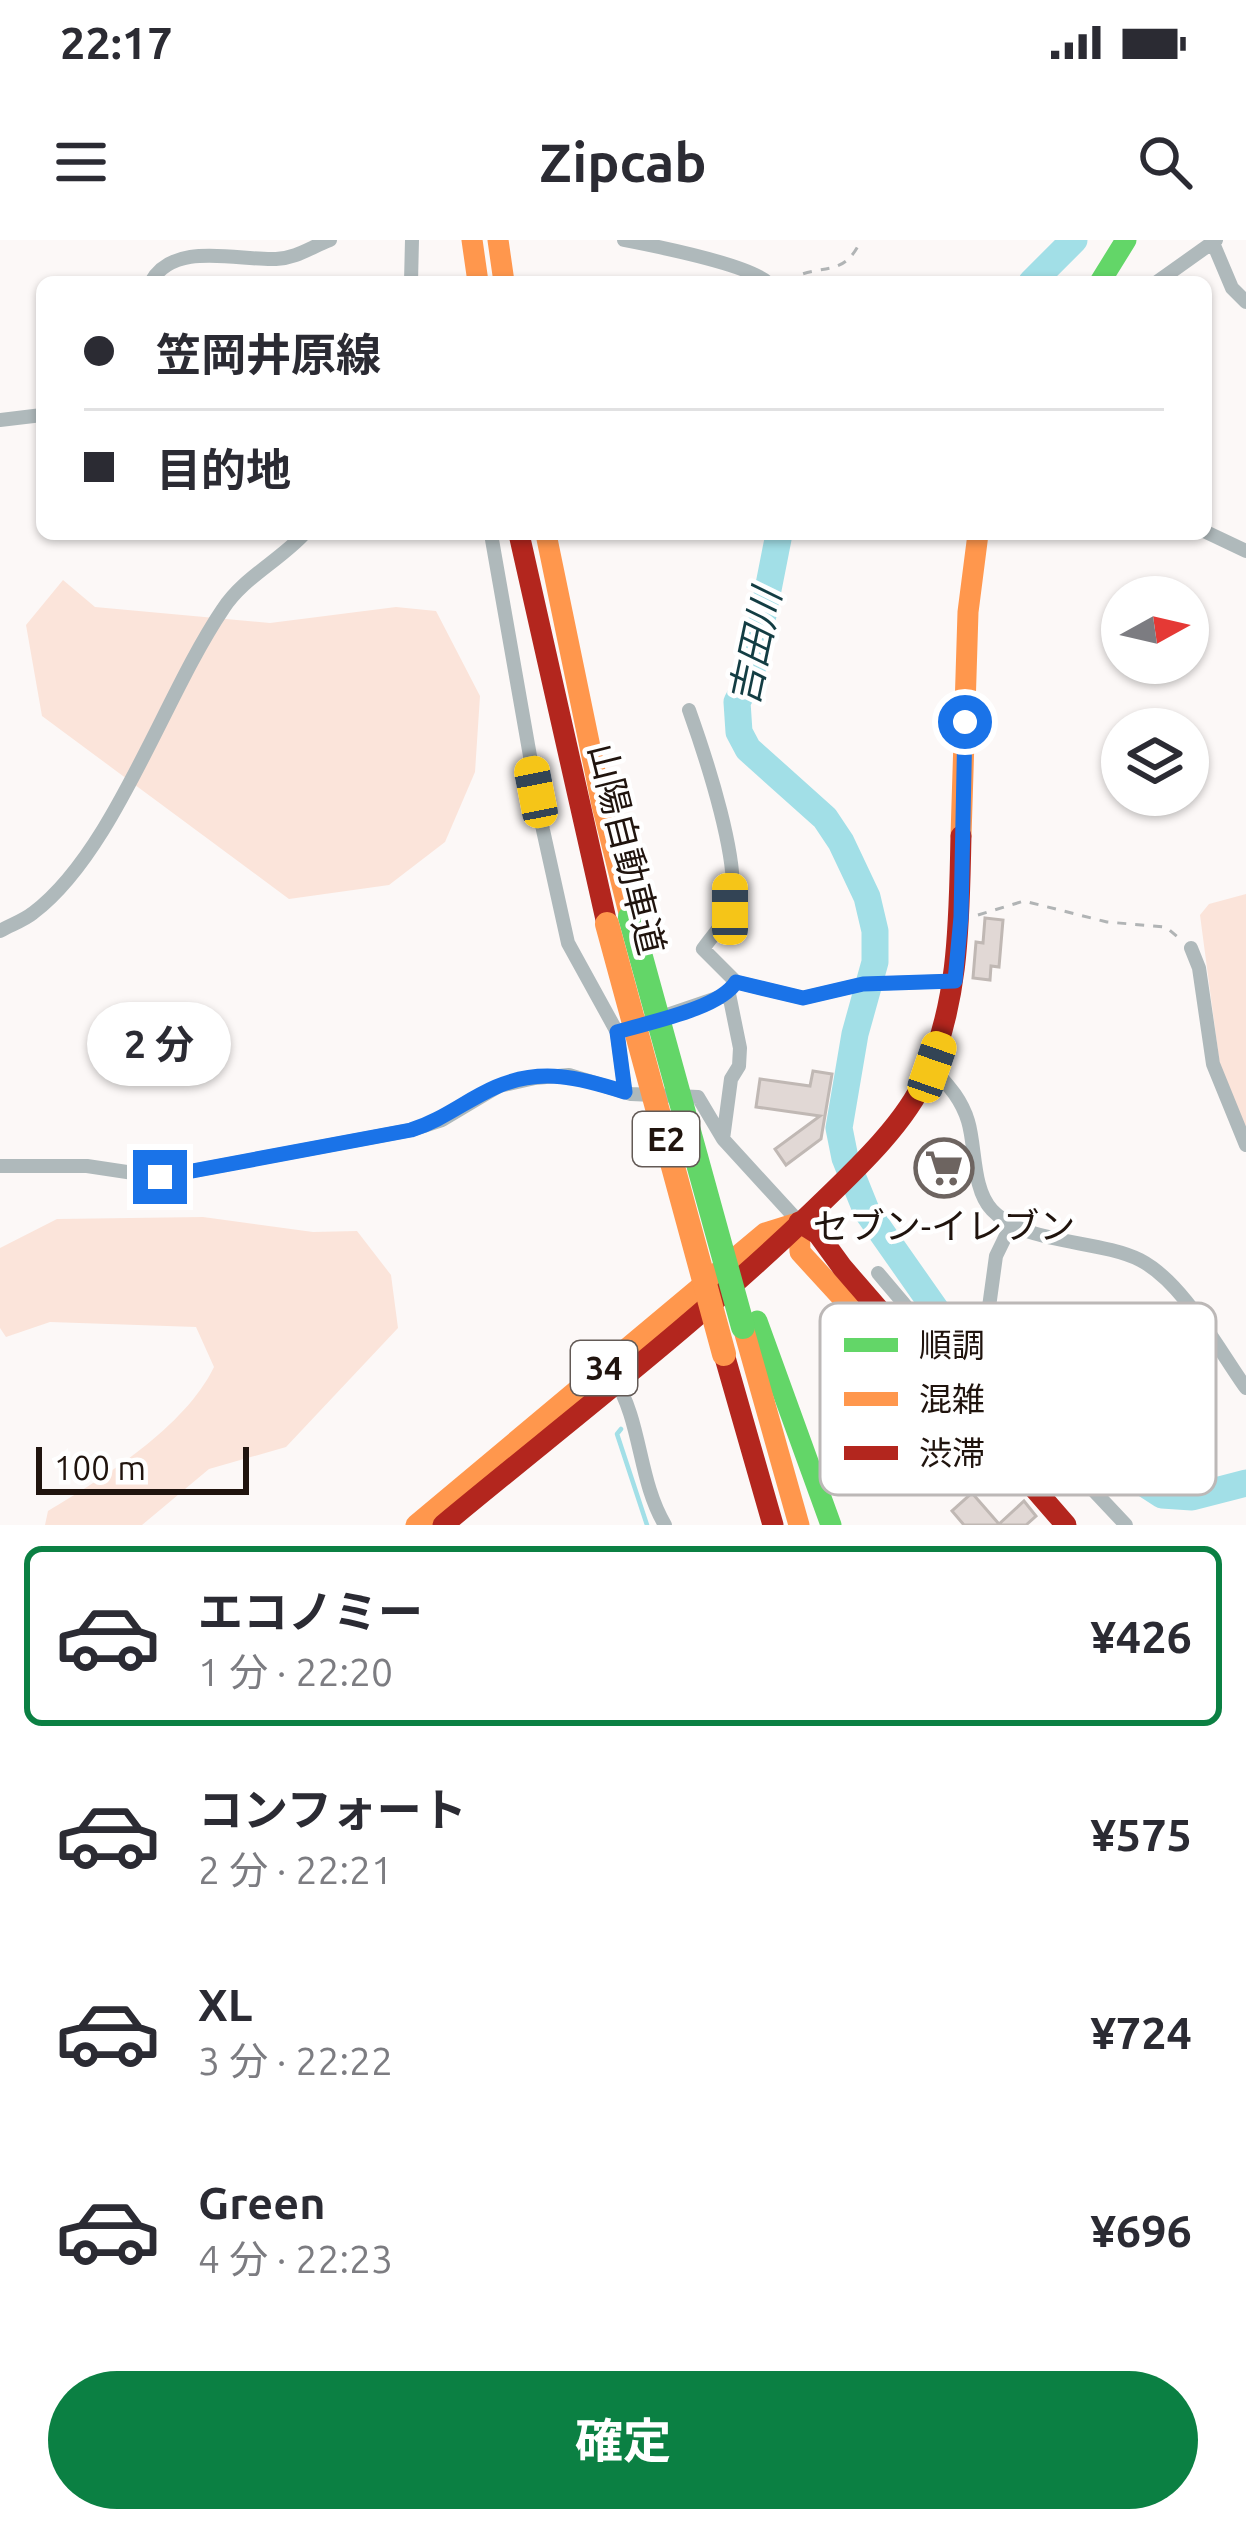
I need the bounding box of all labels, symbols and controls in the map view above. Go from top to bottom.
text: 22:17 [60,17,173,68]
icon: menu [48,129,114,195]
icon: search [1132,129,1198,195]
text: Zipcab [539,132,707,192]
text: 笠岡井原線 [156,329,381,380]
text: 目的地 [156,444,291,495]
north arrow [1101,576,1209,684]
map controls [1101,576,1209,816]
water label: 吉田川 [721,581,789,709]
route start [938,695,992,749]
button: layers [1101,708,1209,816]
street label: 山陽自動車道 [581,739,674,959]
car [511,753,561,831]
car [712,873,748,945]
callout: 2 分 [88,1003,232,1087]
text: 2 分 [124,1022,194,1065]
car [903,1027,961,1107]
road number: E2 [633,1112,699,1166]
supermarket icon: セブン-イレブン [913,1137,975,1199]
route end [133,1150,187,1204]
place label: セブン-イレブン [813,1205,1075,1246]
legend [820,1303,1216,1495]
text: 順調 [919,1326,985,1363]
road number: 34 [571,1341,637,1395]
text: 混雑 [919,1380,985,1417]
text: 渋滞 [919,1434,985,1471]
scale bar [36,1441,249,1494]
text: 100 m [54,1449,146,1486]
icon: car [54,1582,162,1690]
text: エコノミー [198,1586,423,1637]
text: ¥426 [1090,1611,1192,1662]
text: 1 分 · 22:20 [198,1650,393,1693]
icon: car [54,1780,162,1888]
text: コンフォート [198,1784,467,1835]
text: ¥575 [1090,1809,1192,1860]
text: 2 分 · 22:21 [198,1848,393,1891]
icon: car [54,1978,162,2086]
text: XL [198,1979,252,2030]
text: ¥724 [1090,2007,1192,2058]
text: 3 分 · 22:22 [198,2039,393,2082]
icon: car [54,2176,162,2284]
text: Green [198,2177,325,2228]
text: ¥696 [1090,2205,1192,2256]
text: 4 分 · 22:23 [198,2237,393,2280]
button: 確定 [48,2371,1198,2509]

